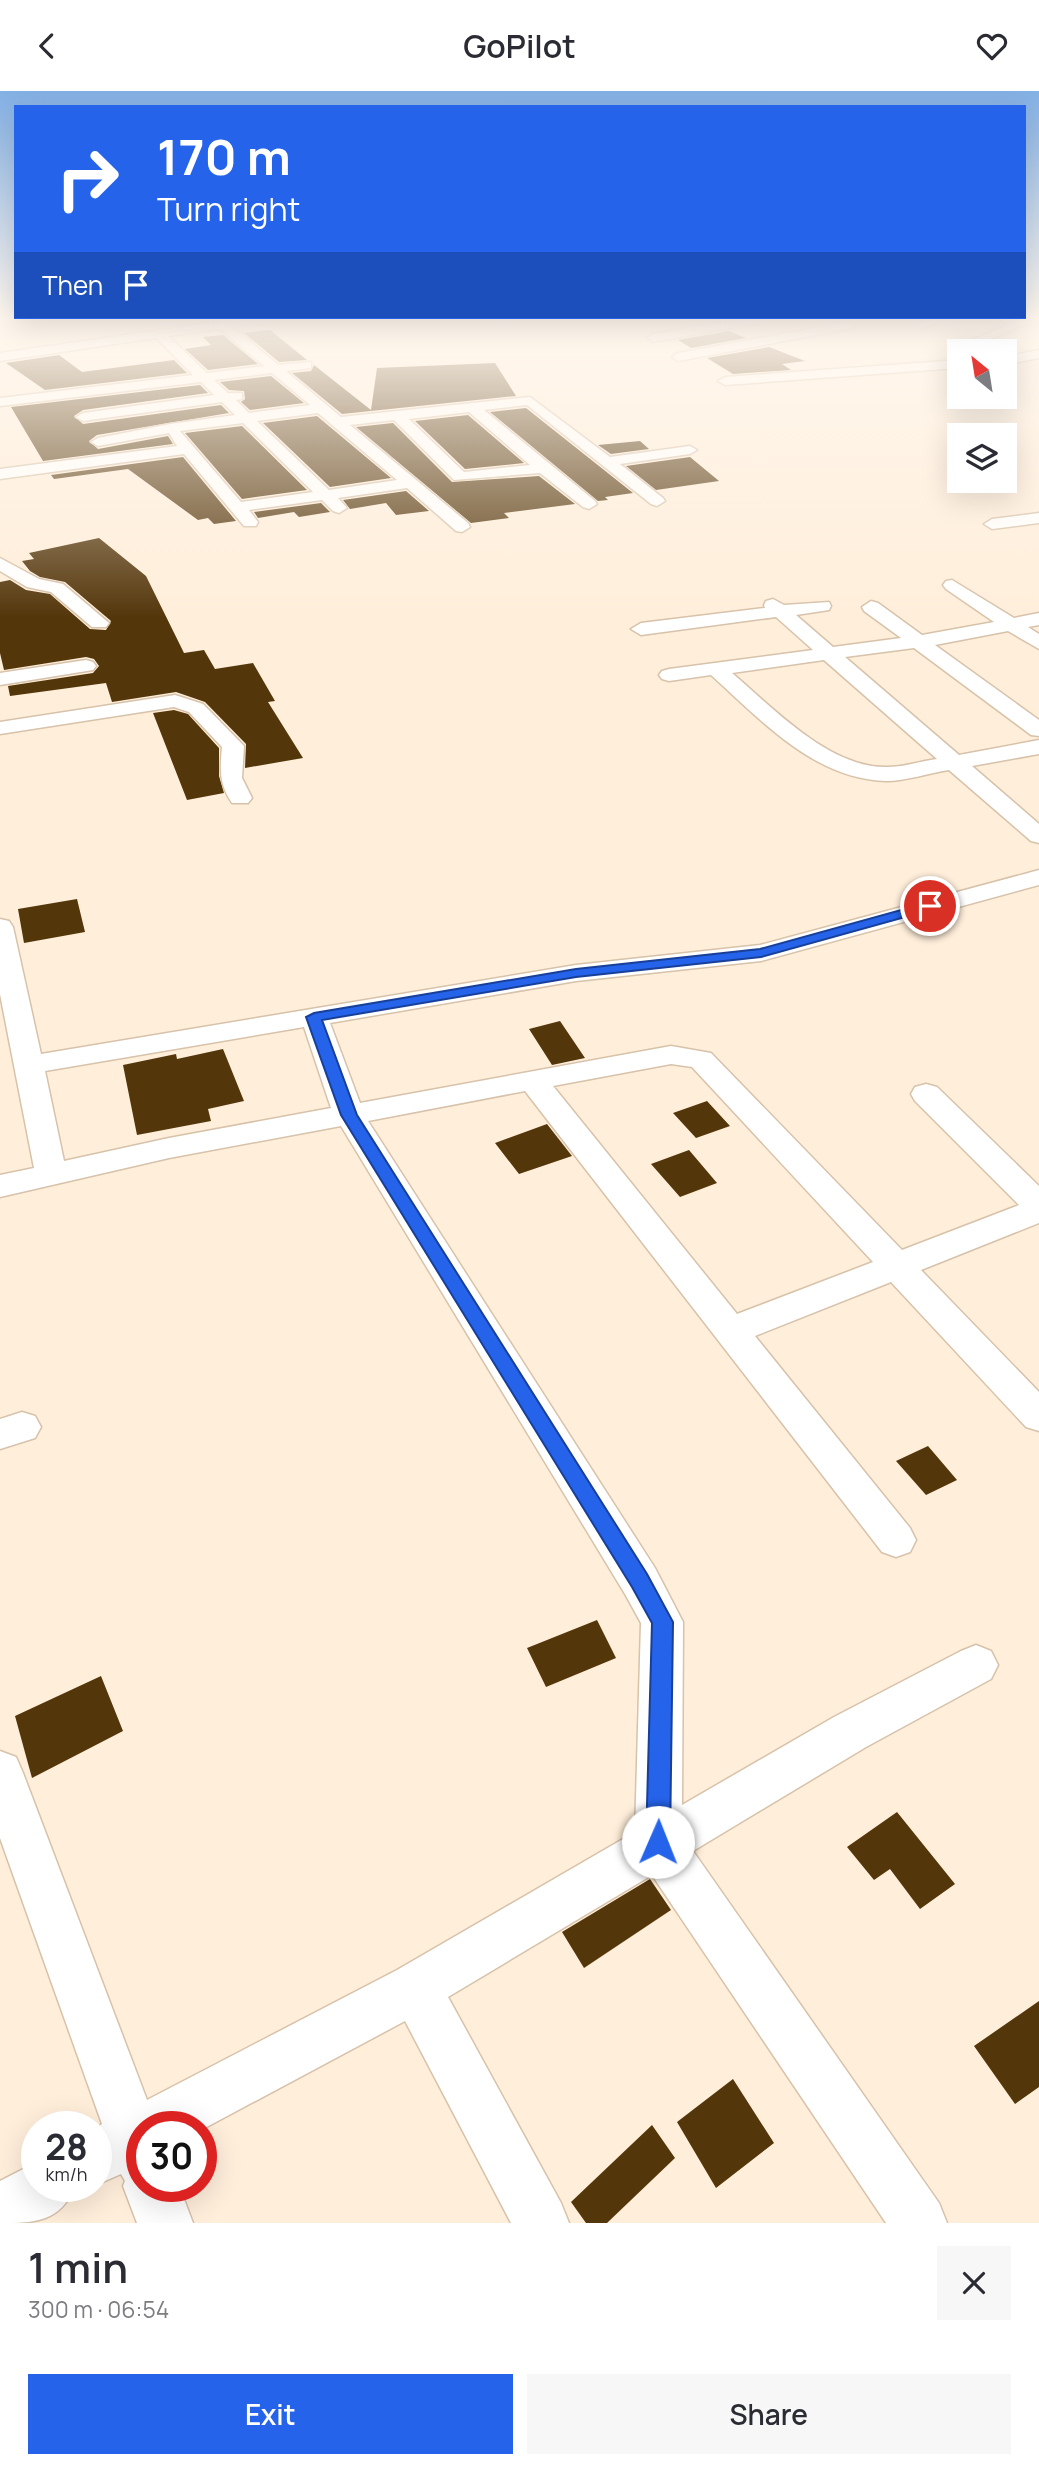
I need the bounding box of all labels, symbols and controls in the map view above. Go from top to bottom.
text: GoPilot [463,24,576,68]
icon: back [28,27,66,65]
icon: heart [973,27,1011,65]
text: 170 m [157,123,291,190]
icon: right [42,133,133,224]
text: Turn right [157,187,300,231]
icon: arrive [117,266,155,304]
text: Then [42,267,103,303]
north arrow [947,339,1017,409]
map controls [947,339,1017,493]
button: layers [947,423,1017,493]
pin [900,876,960,936]
icon: arrive [911,887,949,925]
position arrow [621,1805,695,1879]
speed limit sign: 30 [126,2111,217,2202]
text: 28 [45,2123,88,2171]
text: km/h [46,2162,87,2186]
text: 1 min [28,2238,128,2296]
button: close [937,2246,1011,2320]
text: 300 m · 06:54 [28,2293,169,2325]
button: Exit [28,2374,513,2454]
button: Share [527,2374,1011,2454]

